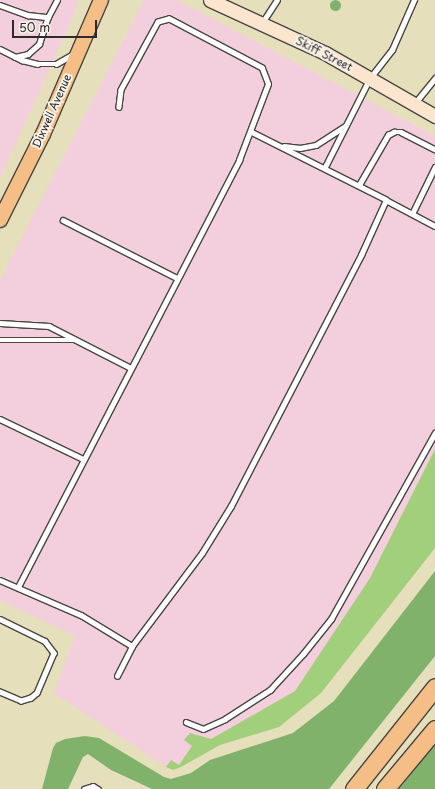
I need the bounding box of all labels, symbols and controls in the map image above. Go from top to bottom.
scale bar [14,12,99,38]
text: 50 m [19,18,50,36]
street label: Skiff Street [293,34,355,74]
street label: Dixwell Avenue [30,72,74,150]

